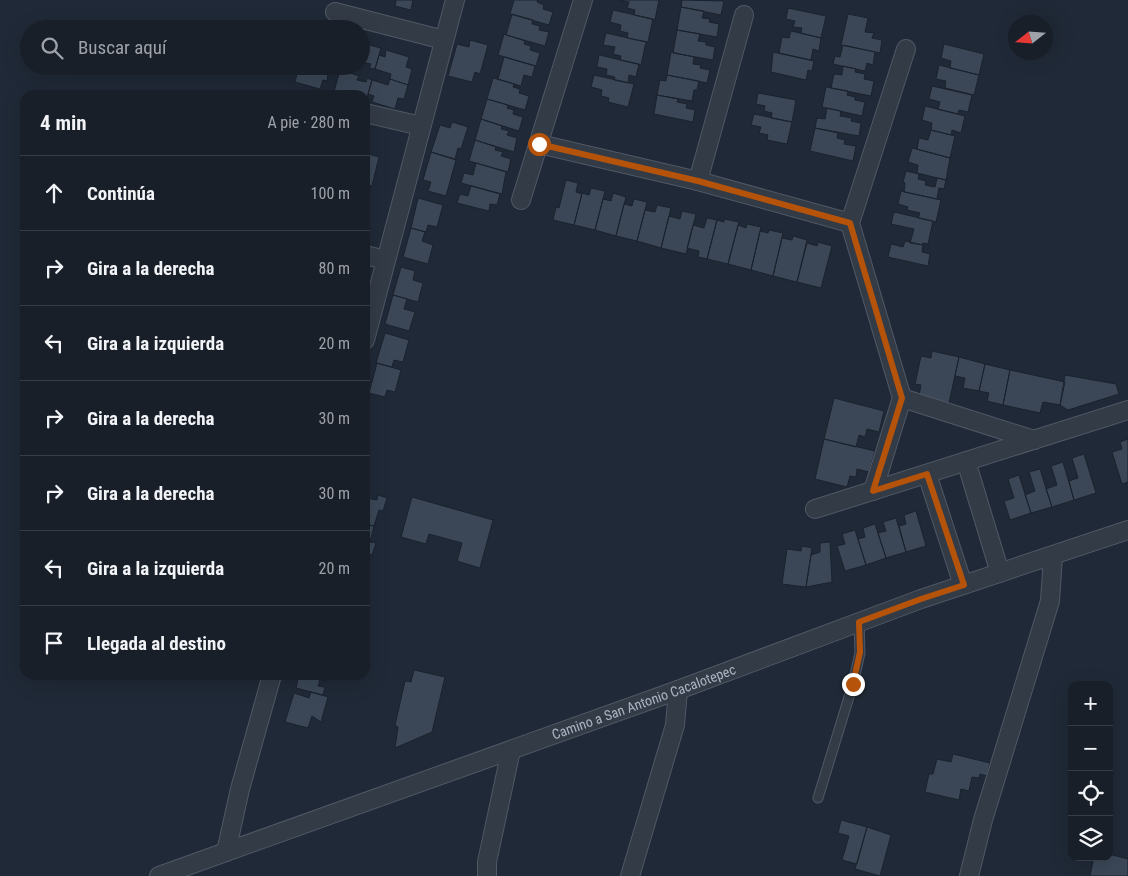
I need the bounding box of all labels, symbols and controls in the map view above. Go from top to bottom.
north arrow [1008,15,1053,60]
search box [20,20,370,75]
icon: search [38,34,66,62]
text: Buscar aquí [78,36,167,59]
text: 4 min [40,111,87,135]
text: A pie · 280 m [267,113,350,132]
route start [528,133,551,156]
icon: ahead [40,179,68,207]
text: Continúa [87,182,155,205]
text: 100 m [311,184,350,203]
icon: right [40,254,68,282]
text: Gira a la derecha [87,257,214,280]
text: 80 m [318,259,350,278]
icon: left [40,329,68,357]
text: Gira a la izquierda [87,332,224,355]
text: 20 m [318,334,350,353]
icon: right [40,404,68,432]
text: Gira a la derecha [87,407,214,430]
text: 30 m [318,409,350,428]
icon: right [40,479,68,507]
text: Gira a la derecha [87,482,214,505]
text: 30 m [318,484,350,503]
icon: left [40,554,68,582]
text: Gira a la izquierda [87,557,224,580]
text: 20 m [318,559,350,578]
icon: arrive [40,629,68,657]
text: Llegada al destino [87,632,226,655]
street label: Camino a San Antonio Cacalotepec [550,661,738,743]
route end [842,673,865,696]
map controls [1068,681,1113,861]
button: + [1068,681,1113,726]
button: − [1068,726,1113,771]
button: locate [1068,771,1113,816]
button: layers [1068,816,1113,861]

